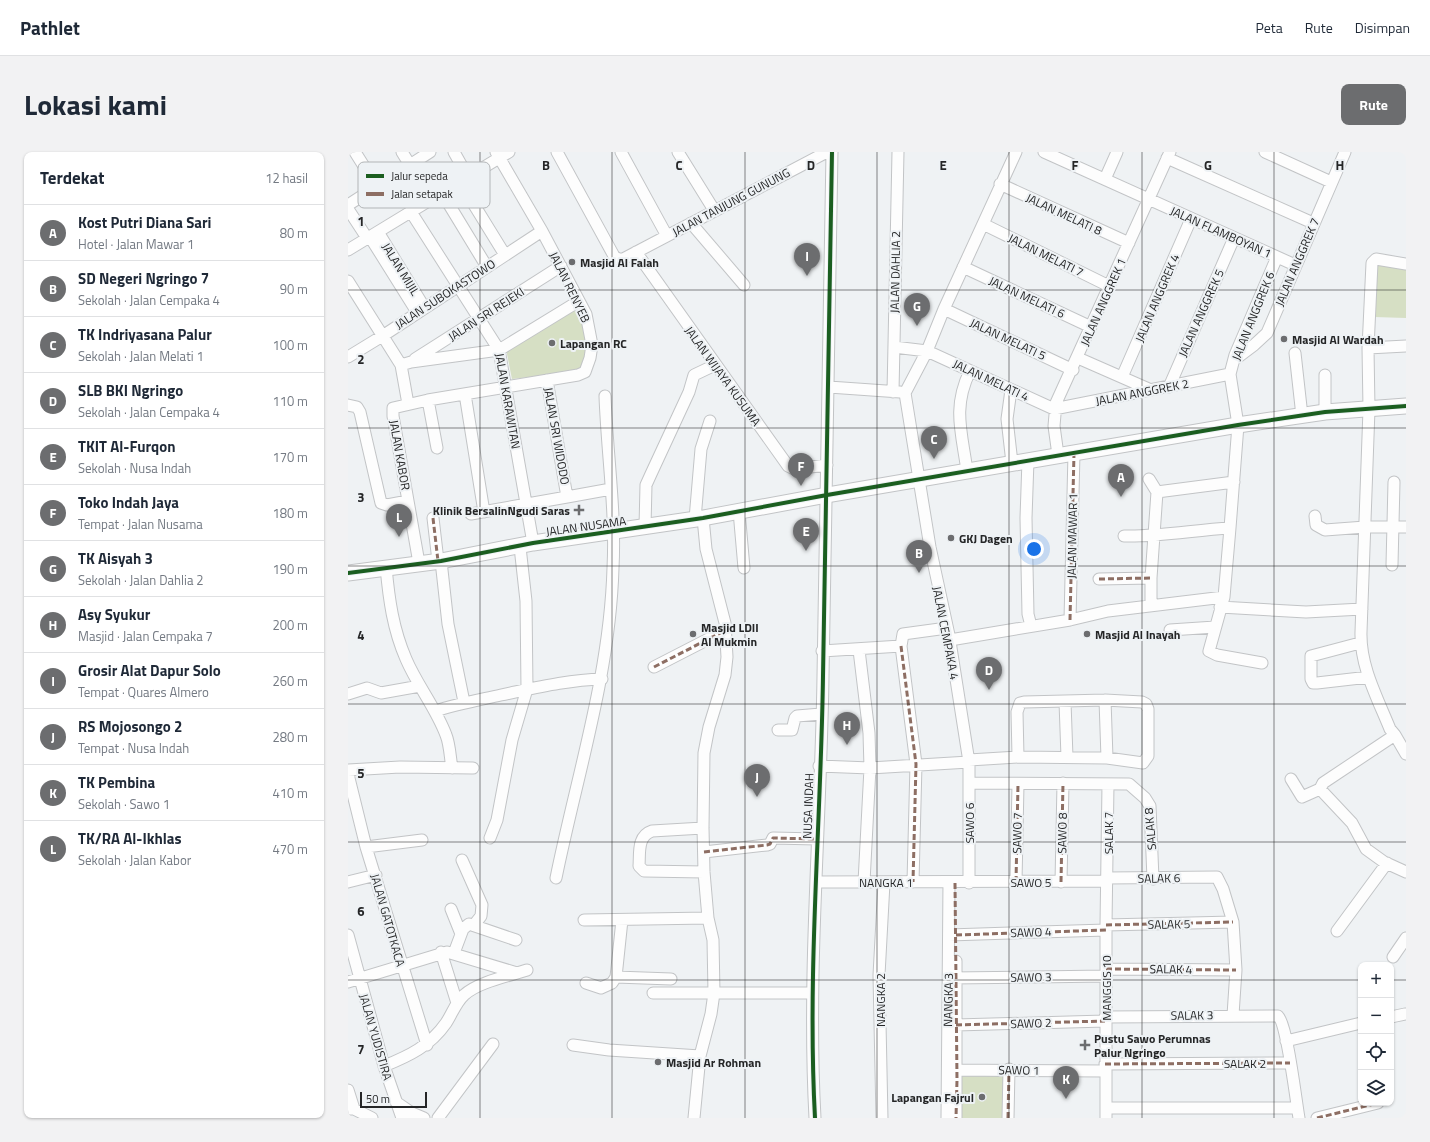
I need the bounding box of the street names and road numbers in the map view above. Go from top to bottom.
street label: JALAN TANJUNG GUNUNG [669,163,793,241]
street label: JALAN MELATI 8 [1023,188,1105,240]
street label: JALAN FLAMBOYAN 1 [1167,201,1275,263]
street label: JALAN ANGGREK 7 [1270,215,1324,309]
street label: JALAN MELATI 7 [1005,228,1087,282]
street label: JALAN DAHLIA 2 [885,231,905,313]
street label: JALAN MIJIL [377,239,425,299]
street label: JALAN RENYEB [545,248,595,326]
street label: JALAN ANGGREK 4 [1130,251,1184,345]
street label: JALAN SUBOKASTOWO [391,254,499,334]
street label: JALAN ANGGREK 1 [1075,255,1131,349]
street label: JALAN ANGGREK 5 [1173,266,1229,360]
street label: JALAN ANGGREK 6 [1226,268,1280,363]
street label: JALAN MELATI 6 [986,271,1068,323]
street label: JALAN SRI REJEKI [444,282,528,346]
street label: JALAN MELATI 5 [967,313,1049,365]
street label: JALAN WIJAYA KUSUMA [680,322,766,430]
street label: JALAN KARAWITAN [490,352,526,450]
street label: JALAN MELATI 4 [950,354,1032,406]
street label: JALAN ANGGREK 2 [1094,374,1190,410]
street label: JALAN SRI WIDODO [539,386,575,486]
street label: JALAN KABOR [384,418,416,492]
street label: JALAN MAWAR 1 [1062,493,1082,579]
street label: JALAN NUSAMA [545,511,627,541]
street label: JALAN CEMPAKA 4 [928,585,964,682]
street label: NUSA INDAH [797,773,819,839]
street label: SAWO 6 [960,802,979,844]
street label: SALAK 8 [1139,807,1161,851]
street label: SAWO 7 [1007,812,1027,854]
street label: SAWO 8 [1052,812,1072,854]
street label: SALAK 7 [1099,812,1118,854]
street label: SALAK 6 [1138,868,1181,888]
street label: JALAN GATOTKACA [366,871,410,969]
street label: NANGKA 1 [859,873,913,892]
street label: SAWO 5 [1010,873,1052,892]
street label: SALAK 5 [1148,914,1191,934]
street label: SAWO 4 [1010,922,1052,942]
street label: MANGGIS 10 [1097,955,1116,1021]
street label: SALAK 4 [1150,959,1193,979]
street label: SAWO 3 [1010,967,1052,987]
street label: NANGKA 2 [871,973,890,1027]
street label: NANGKA 3 [938,973,958,1027]
street label: JALAN YUDISTIRA [355,991,397,1083]
street label: SALAK 3 [1171,1005,1213,1025]
street label: SAWO 2 [1010,1013,1052,1033]
street label: SALAK 2 [1224,1054,1266,1073]
street label: SAWO 1 [998,1060,1040,1080]

